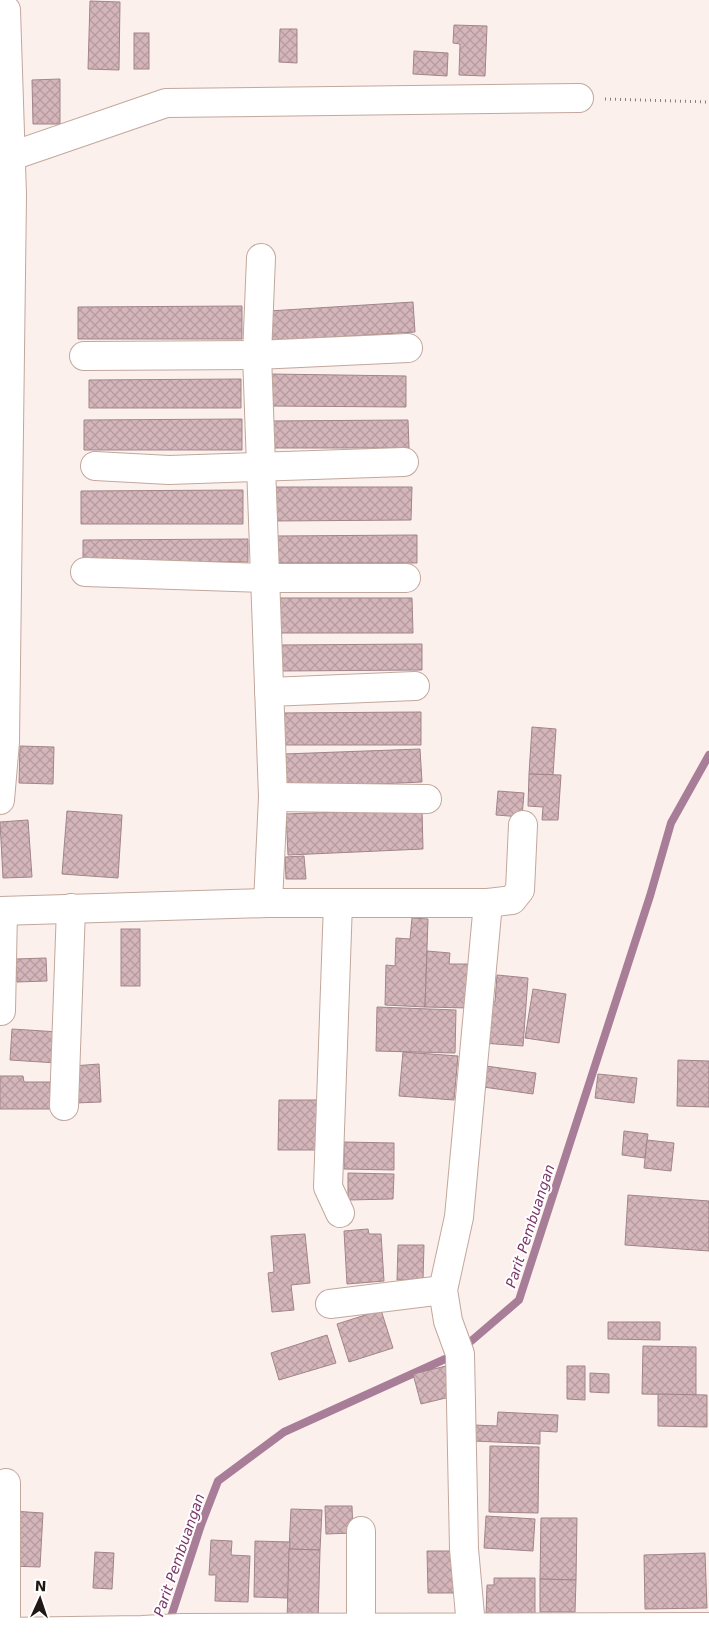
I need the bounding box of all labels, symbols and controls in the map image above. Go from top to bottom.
water label: Parit Pembuangan [502,1162,558,1290]
water label: Parit Pembuangan [150,1491,208,1619]
north arrow [15,1574,65,1624]
text: N [34,1578,47,1594]

